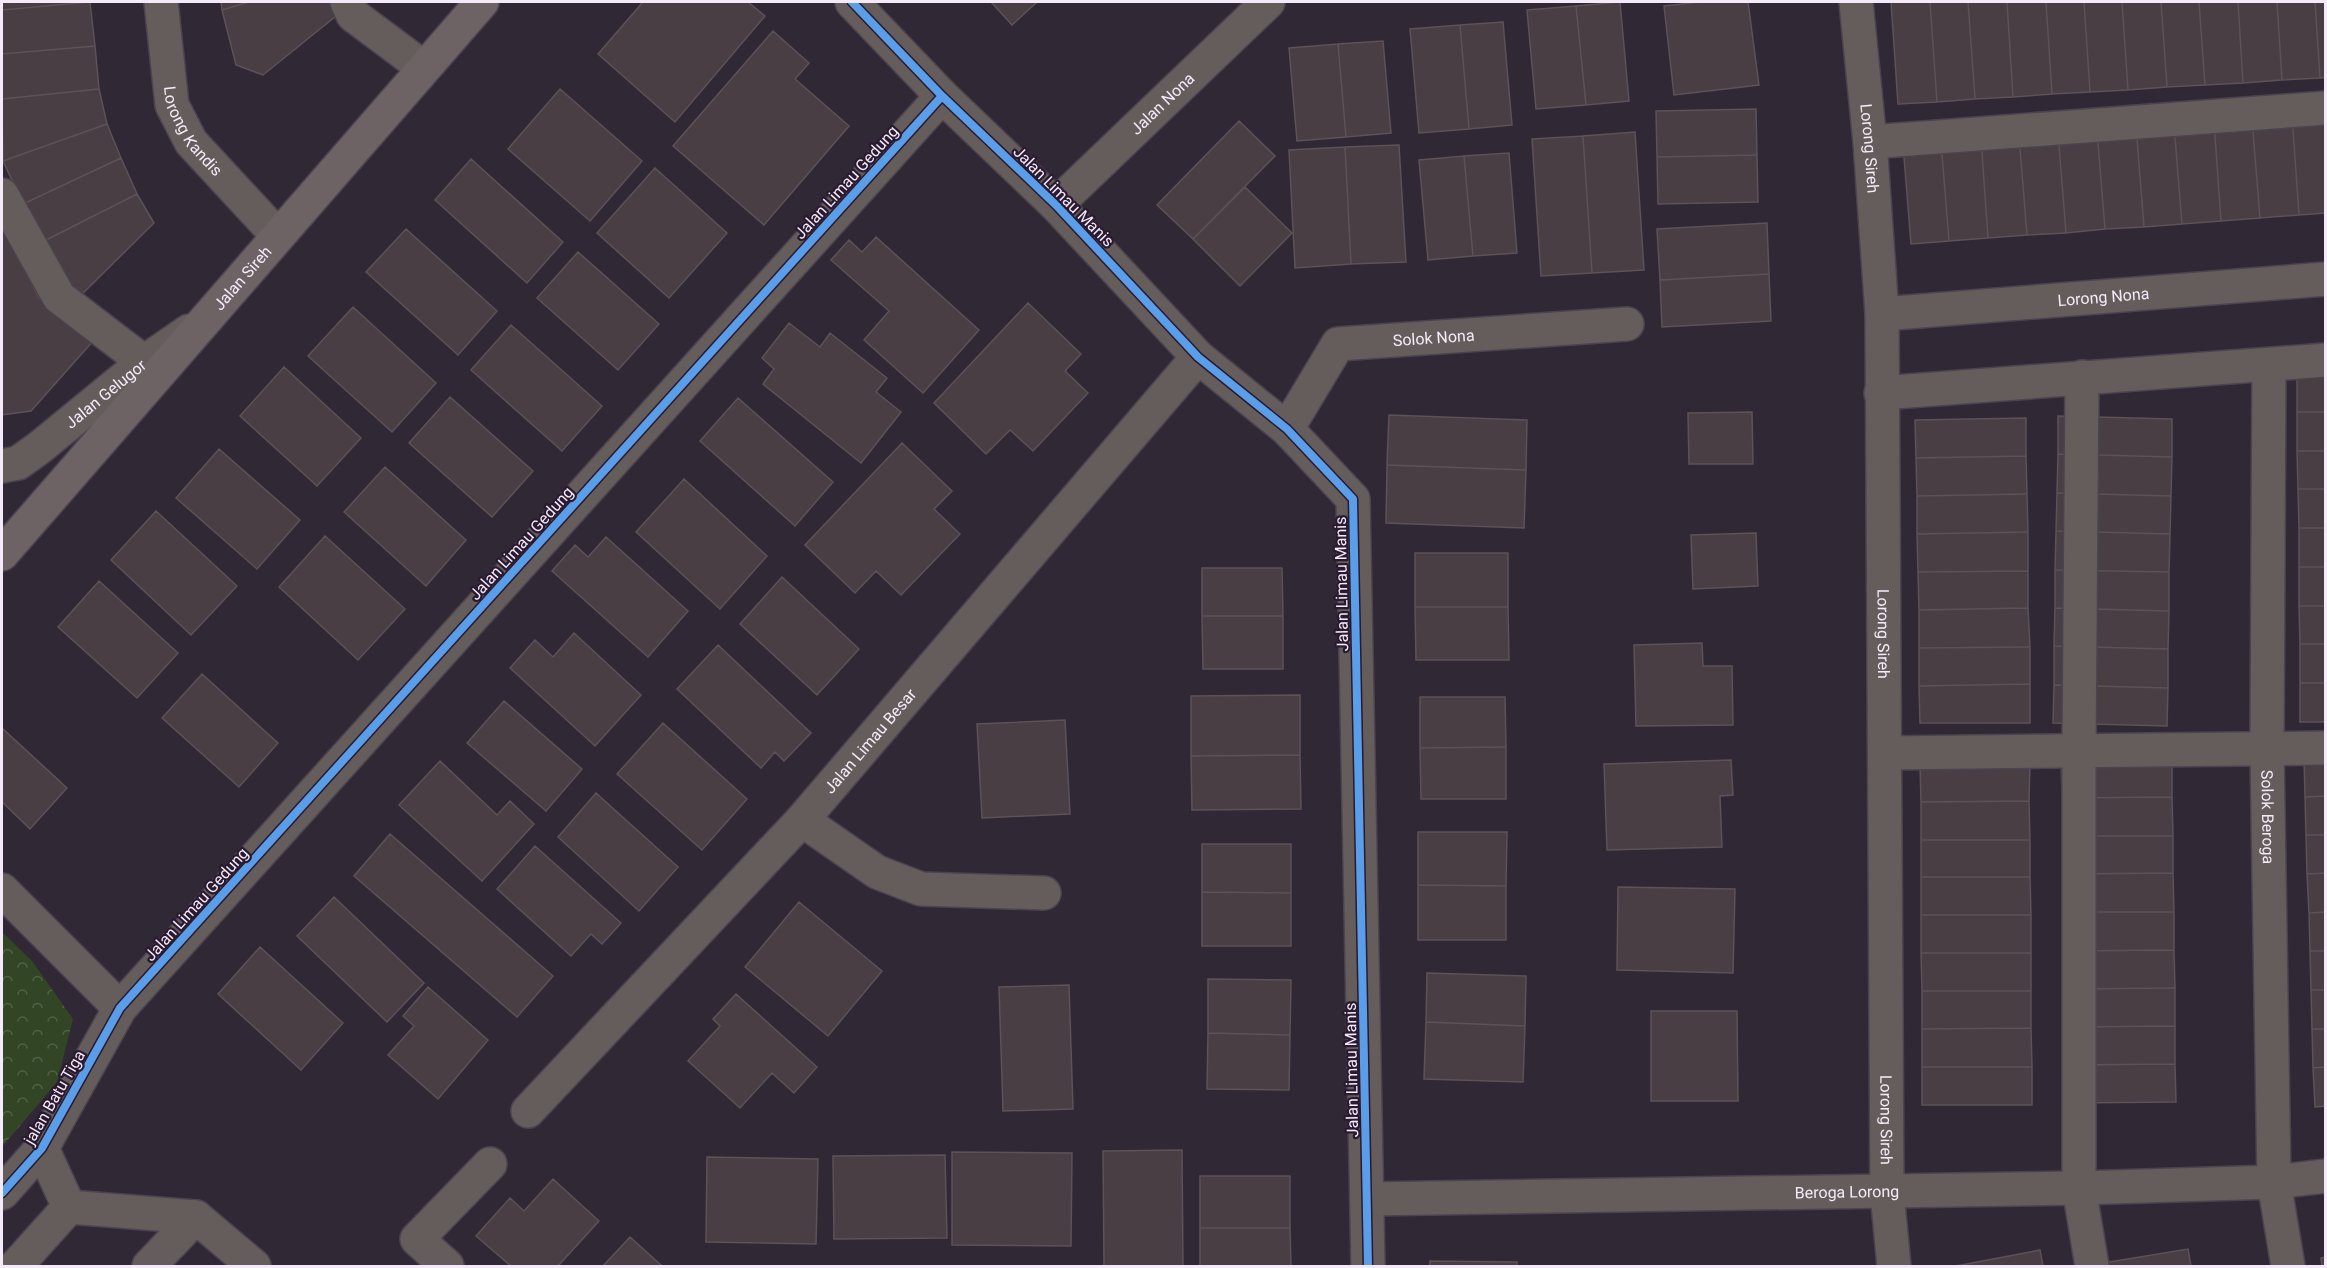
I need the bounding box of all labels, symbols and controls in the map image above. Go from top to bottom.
street label: Jalan Nona [1127,69,1198,139]
street label: Lorong Kandis [160,85,226,180]
street label: Lorong Sireh [1856,103,1883,194]
street label: Jalan Limau Gedung [790,122,902,243]
street label: Jalan Limau Manis [1009,142,1118,251]
street label: Jalan Sireh [209,242,276,314]
street label: Lorong Nona [2057,284,2150,310]
street label: Solok Nona [1392,326,1475,350]
street label: Jalan Gelugor [62,355,150,433]
street label: Jalan Limau Gedung [465,483,577,604]
street label: Jalan Limau Manis [1331,517,1352,651]
street label: Lorong Sireh [1874,589,1893,679]
street label: Jalan Limau Besar [820,684,921,797]
street label: Solok Beroga [2257,770,2278,864]
street label: Jalan Limau Gedung [140,844,252,965]
street label: Jalan Limau Manis [1341,1003,1362,1137]
street label: jalan Batu Tiga [19,1047,89,1149]
street label: Lorong Sireh [1876,1075,1896,1165]
street label: Beroga Lorong [1795,1182,1899,1202]

